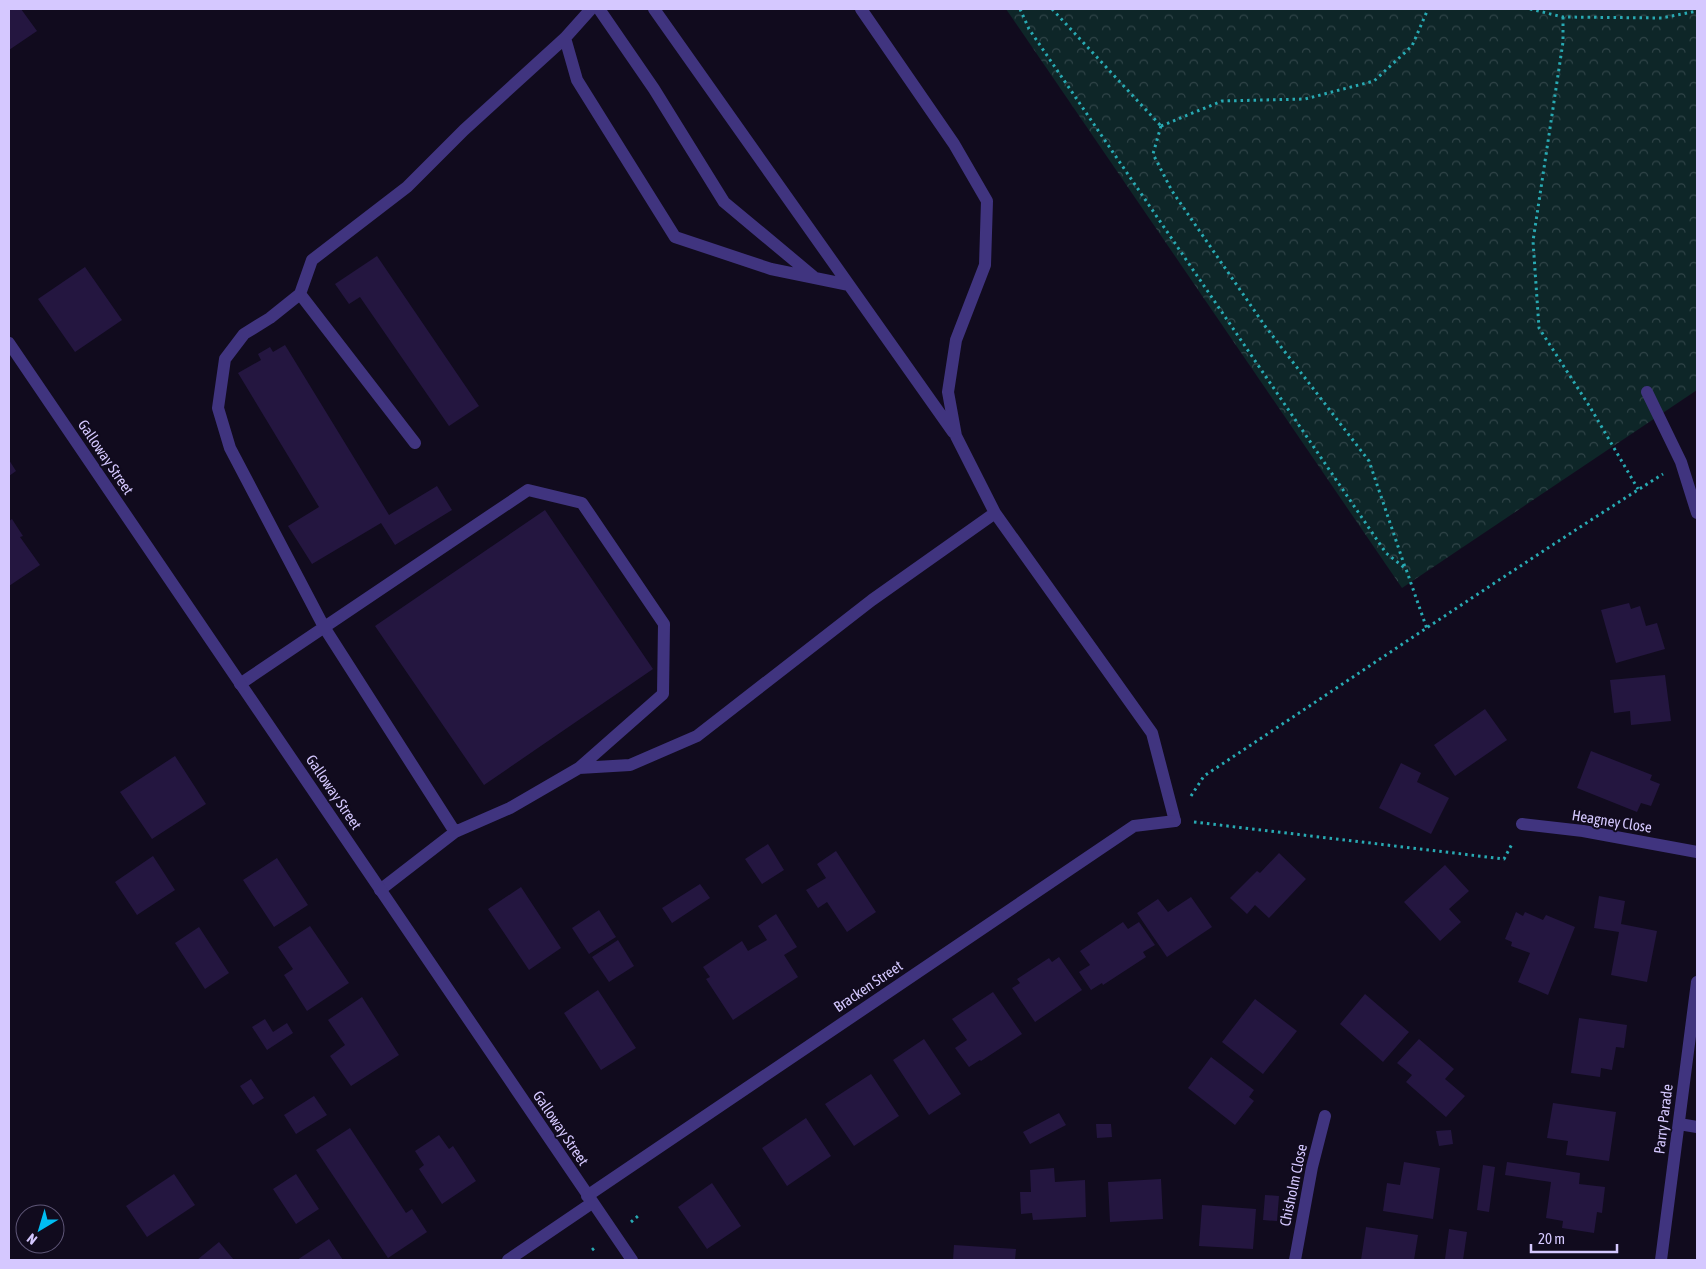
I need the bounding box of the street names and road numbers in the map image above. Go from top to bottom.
street label: Galloway Street [75,416,137,498]
street label: Galloway Street [303,751,365,833]
street label: Heagney Close [1571,806,1653,836]
street label: Bracken Street [830,957,906,1015]
street label: Parry Parade [1650,1083,1676,1155]
street label: Galloway Street [530,1087,592,1169]
street label: Chisholm Close [1276,1142,1310,1228]

